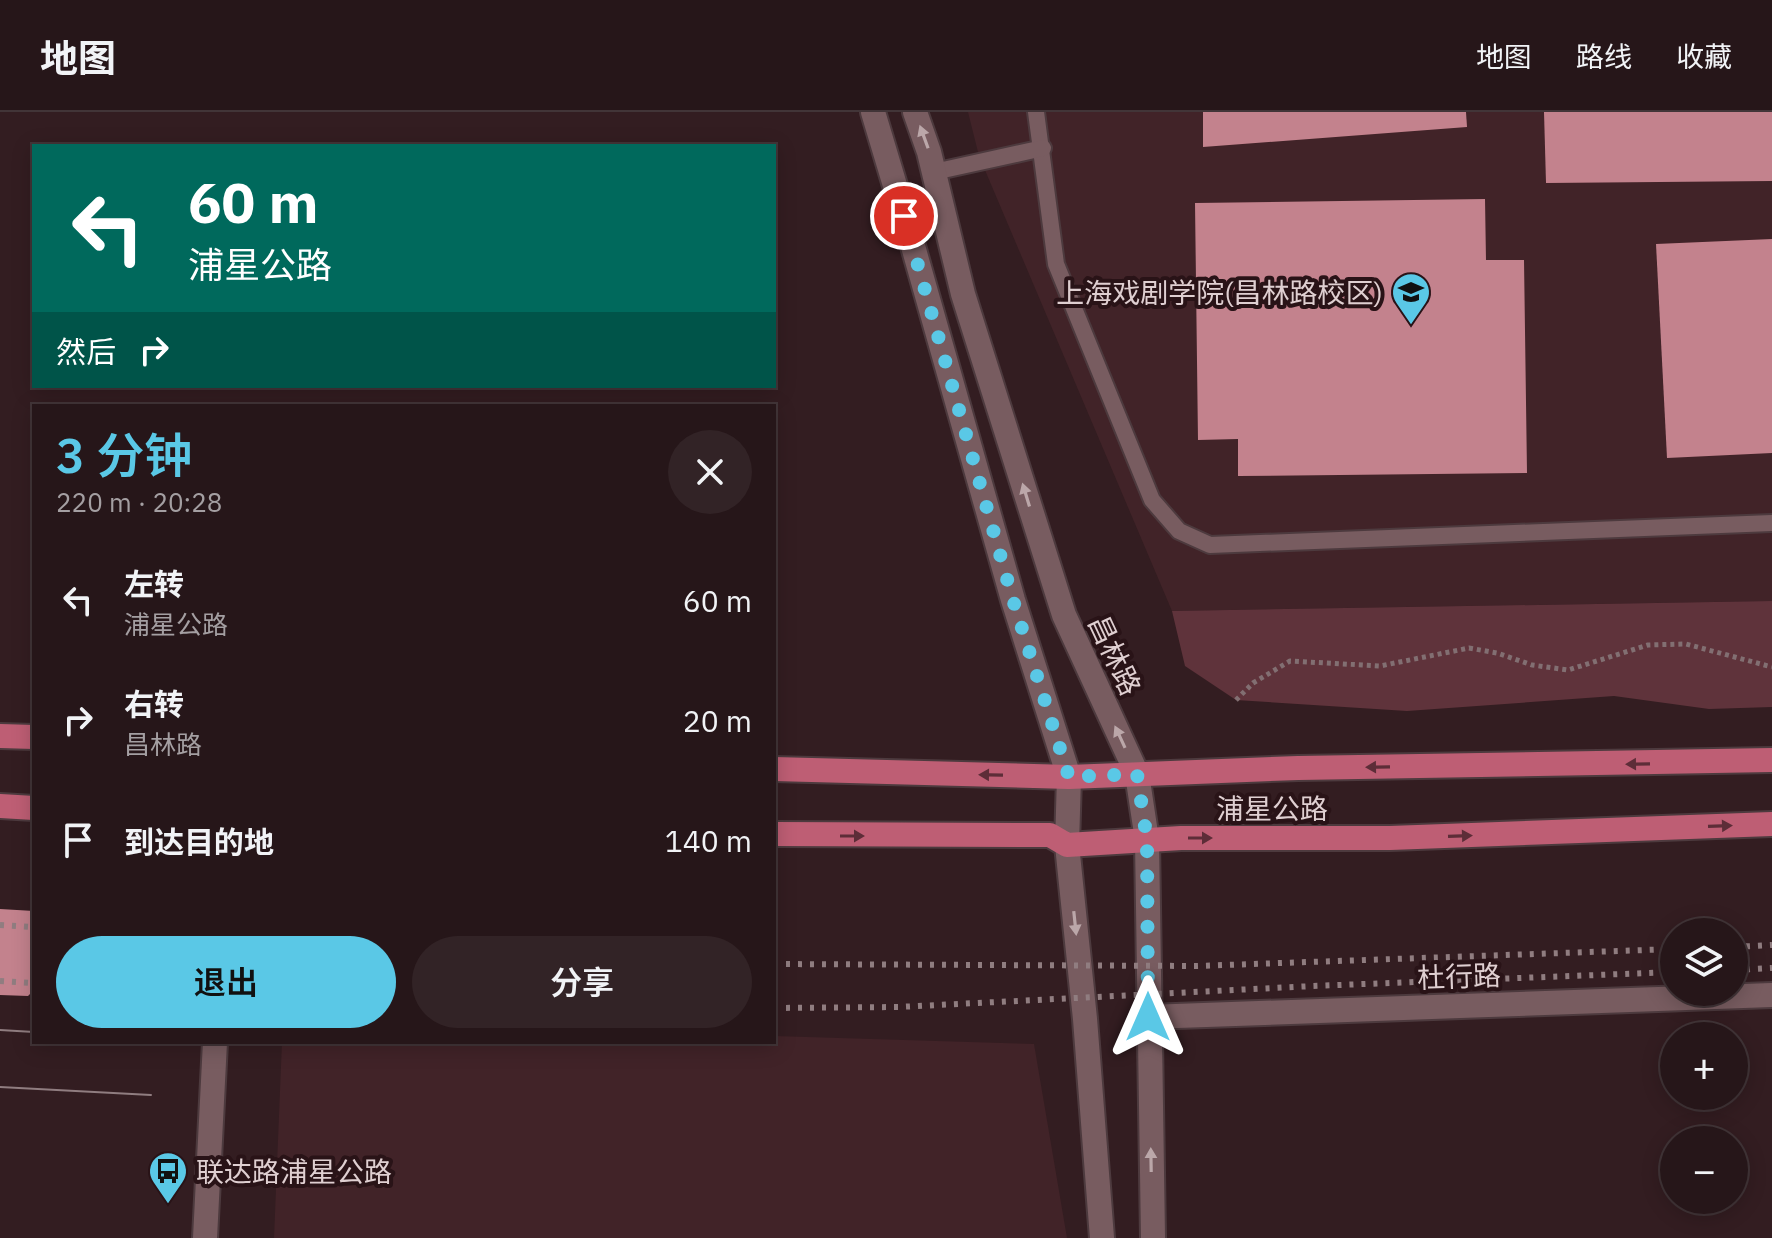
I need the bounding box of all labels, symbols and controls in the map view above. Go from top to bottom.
text: 地图 [40,33,116,82]
text: 地图 [1476,38,1532,75]
text: 路线 [1576,38,1632,75]
text: 收藏 [1676,38,1732,75]
one-way arrow [917,125,929,149]
text: 60 m [188,166,318,238]
icon: left [56,176,160,280]
pin [870,182,938,250]
icon: arrive [882,194,926,238]
text: 浦星公路 [188,241,332,288]
school or university icon: 上海戏剧学院(昌林路校区) [1390,271,1432,326]
place label: 上海戏剧学院(昌林路校区) [1056,274,1383,311]
icon: right [132,328,176,372]
text: 然后 [56,332,116,371]
text: 3 分钟 [56,424,192,486]
button: close [668,430,752,514]
one-way arrow [1019,482,1032,506]
text: 220 m · 20:28 [56,485,222,519]
text: 左转 [124,564,184,603]
icon: left [56,578,100,622]
text: 60 m [683,581,752,620]
text: 浦星公路 [124,607,228,641]
street label: 昌林路 [1080,609,1150,701]
text: 右转 [124,684,184,723]
icon: right [56,698,100,742]
text: 20 m [683,701,752,740]
one-way arrow [1113,725,1127,748]
text: 昌林路 [124,727,202,761]
one-way arrow [1625,757,1650,770]
one-way arrow [1365,761,1390,773]
one-way arrow [978,769,1003,782]
street label: 浦星公路 [1216,790,1328,827]
icon: arrive [56,818,100,862]
one-way arrow [1708,819,1733,832]
text: 140 m [665,821,752,860]
text: 到达目的地 [124,822,274,861]
one-way arrow [1448,829,1473,842]
one-way arrow [840,830,865,842]
one-way arrow [1188,832,1213,844]
one-way arrow [1068,911,1081,936]
map controls [1660,918,1748,1214]
button: layers [1660,918,1748,1006]
button: 退出 [56,936,396,1028]
button: 分享 [412,936,752,1028]
street label: 杜行路 [1416,956,1502,996]
position arrow [1106,975,1190,1059]
button: + [1660,1022,1748,1110]
button: − [1660,1126,1748,1214]
one-way arrow [1145,1147,1158,1172]
bus stop icon: 联达路浦星公路 [147,1150,189,1205]
place label: 联达路浦星公路 [196,1153,392,1190]

